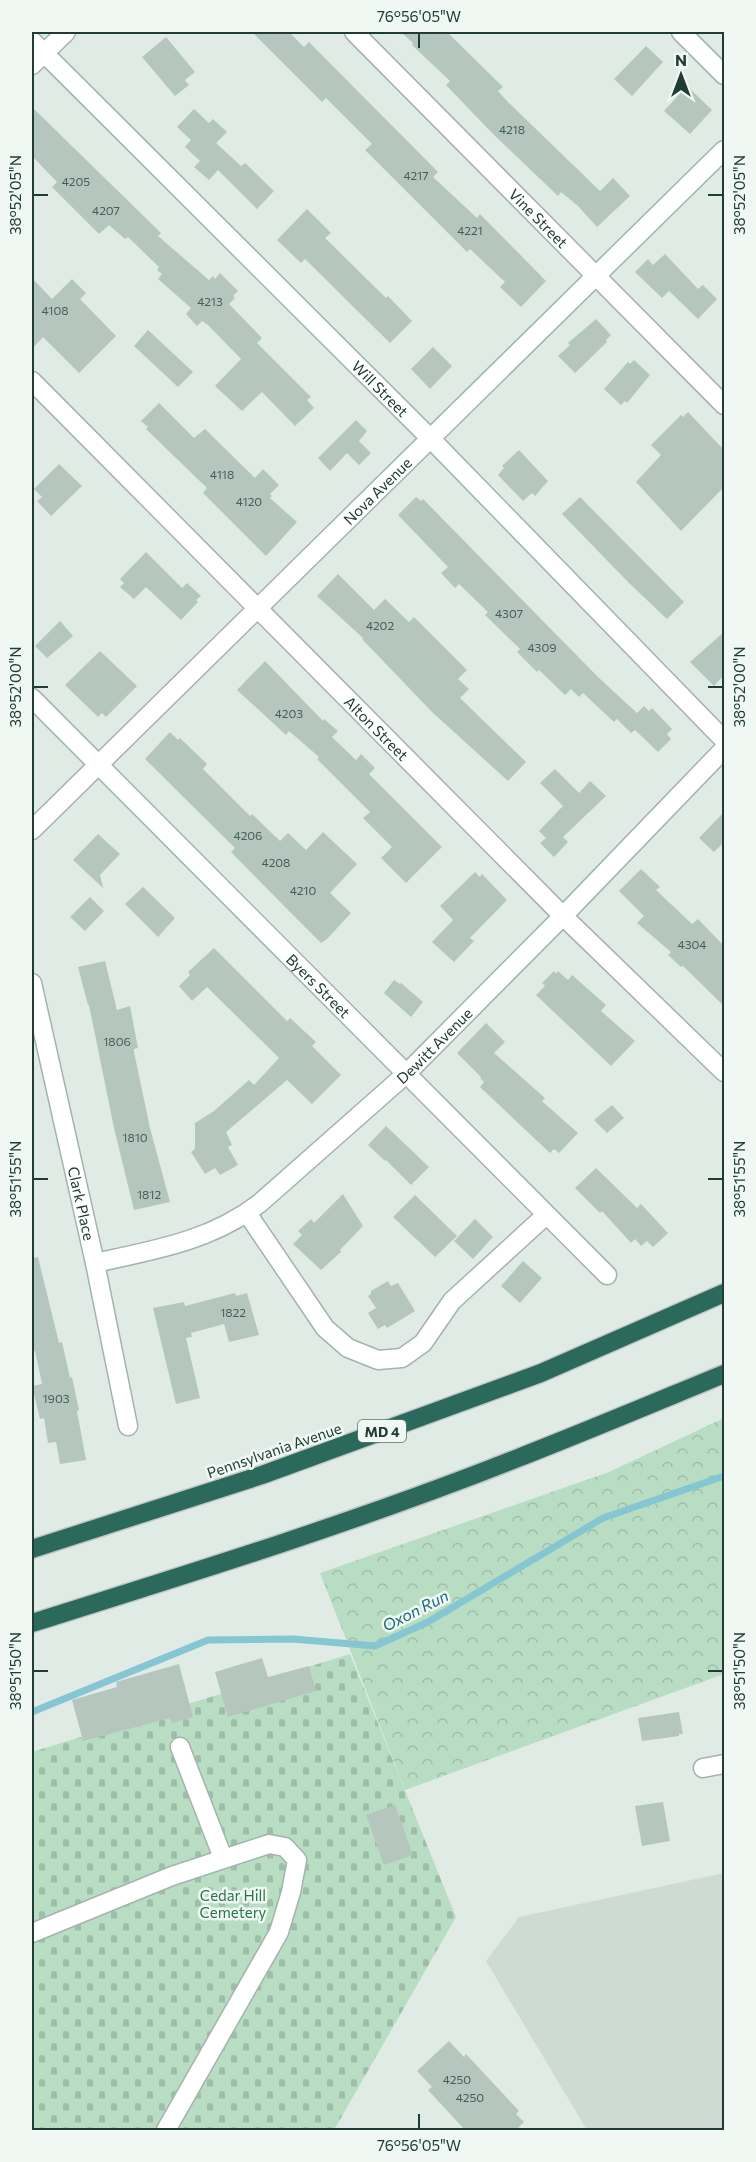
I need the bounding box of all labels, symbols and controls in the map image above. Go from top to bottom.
text: 76°56'05"W [377,7,461,25]
north arrow [651,45,711,105]
text: N [675,50,687,69]
house number: 4218 [499,122,525,136]
text: 38°52'05"N [6,155,24,235]
text: 38°52'05"N [730,155,748,235]
house number: 4217 [403,168,429,182]
house number: 4205 [62,174,90,188]
street label: Vine Street [505,185,572,251]
house number: 4207 [92,203,120,217]
house number: 4221 [457,223,483,237]
house number: 4213 [197,294,223,308]
house number: 4108 [41,303,69,317]
street label: Will Street [348,357,412,420]
street label: Nova Avenue [339,453,415,528]
house number: 4118 [210,467,234,481]
house number: 4120 [236,494,262,508]
house number: 4307 [495,606,523,620]
house number: 4202 [366,618,394,632]
house number: 4309 [527,640,557,654]
text: 38°52'00"N [6,646,24,728]
text: 38°52'00"N [730,646,748,728]
street label: Alton Street [341,692,412,764]
house number: 4203 [275,706,303,720]
house number: 4206 [234,828,262,842]
house number: 4208 [262,855,290,869]
house number: 4210 [290,883,316,897]
house number: 4304 [677,937,707,951]
street label: Byers Street [283,950,354,1021]
street label: Dewitt Avenue [393,1004,476,1087]
house number: 1806 [103,1034,131,1048]
house number: 1810 [122,1130,148,1144]
text: 38°51'55"N [6,1141,24,1217]
text: 38°51'55"N [730,1141,748,1217]
street label: Clark Place [65,1165,99,1242]
house number: 1812 [137,1187,161,1201]
house number: 1822 [220,1305,246,1319]
house number: 1903 [42,1391,70,1405]
street label: Pennsylvania Avenue [204,1419,344,1481]
road number: MD 4 [358,1420,406,1442]
water label: Oxon Run [379,1585,451,1635]
text: 38°51'50"N [6,1632,24,1710]
text: 38°51'50"N [730,1632,748,1710]
park label: Cedar Hill Cemetery [200,1886,267,1921]
house number: 4250 [443,2072,471,2086]
house number: 4250 [456,2090,484,2104]
text: 76°56'05"W [377,2136,461,2154]

